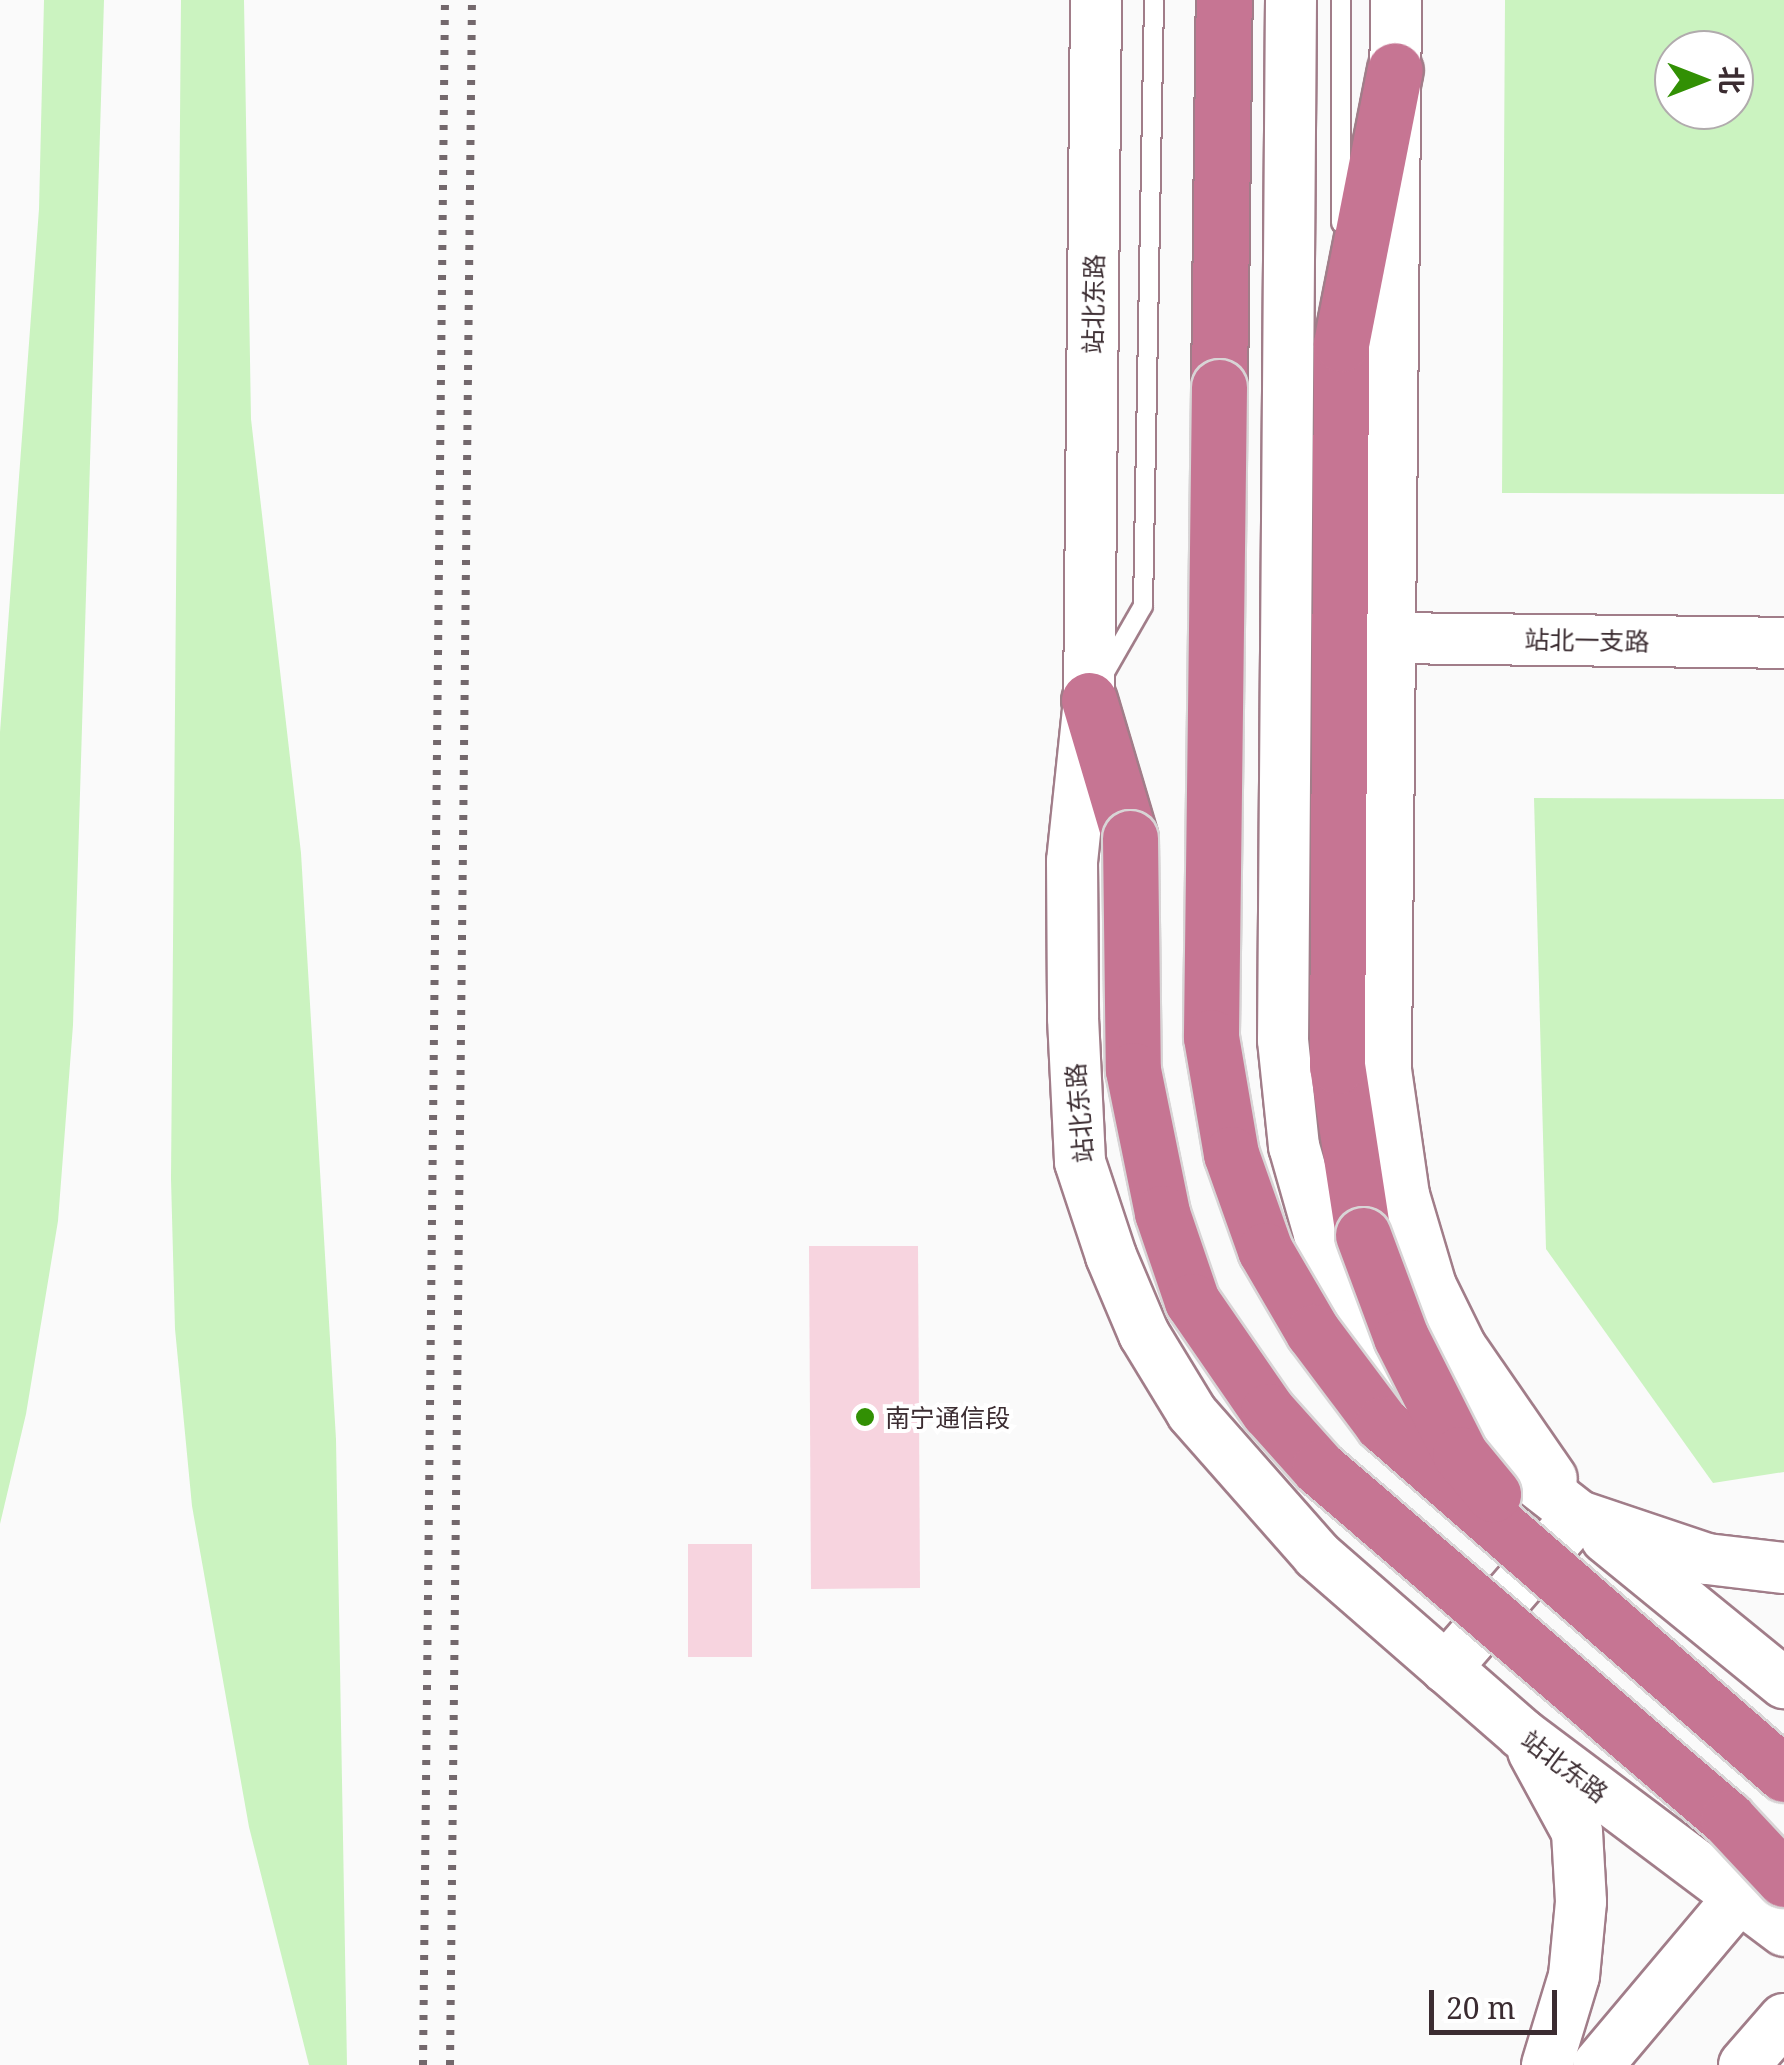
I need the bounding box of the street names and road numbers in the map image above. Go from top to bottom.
street label: 站北东路 [1077,254,1109,354]
street label: 站北一支路 [1524,624,1650,656]
street label: 站北东路 [1060,1062,1098,1164]
street label: 站北东路 [1516,1724,1614,1808]

